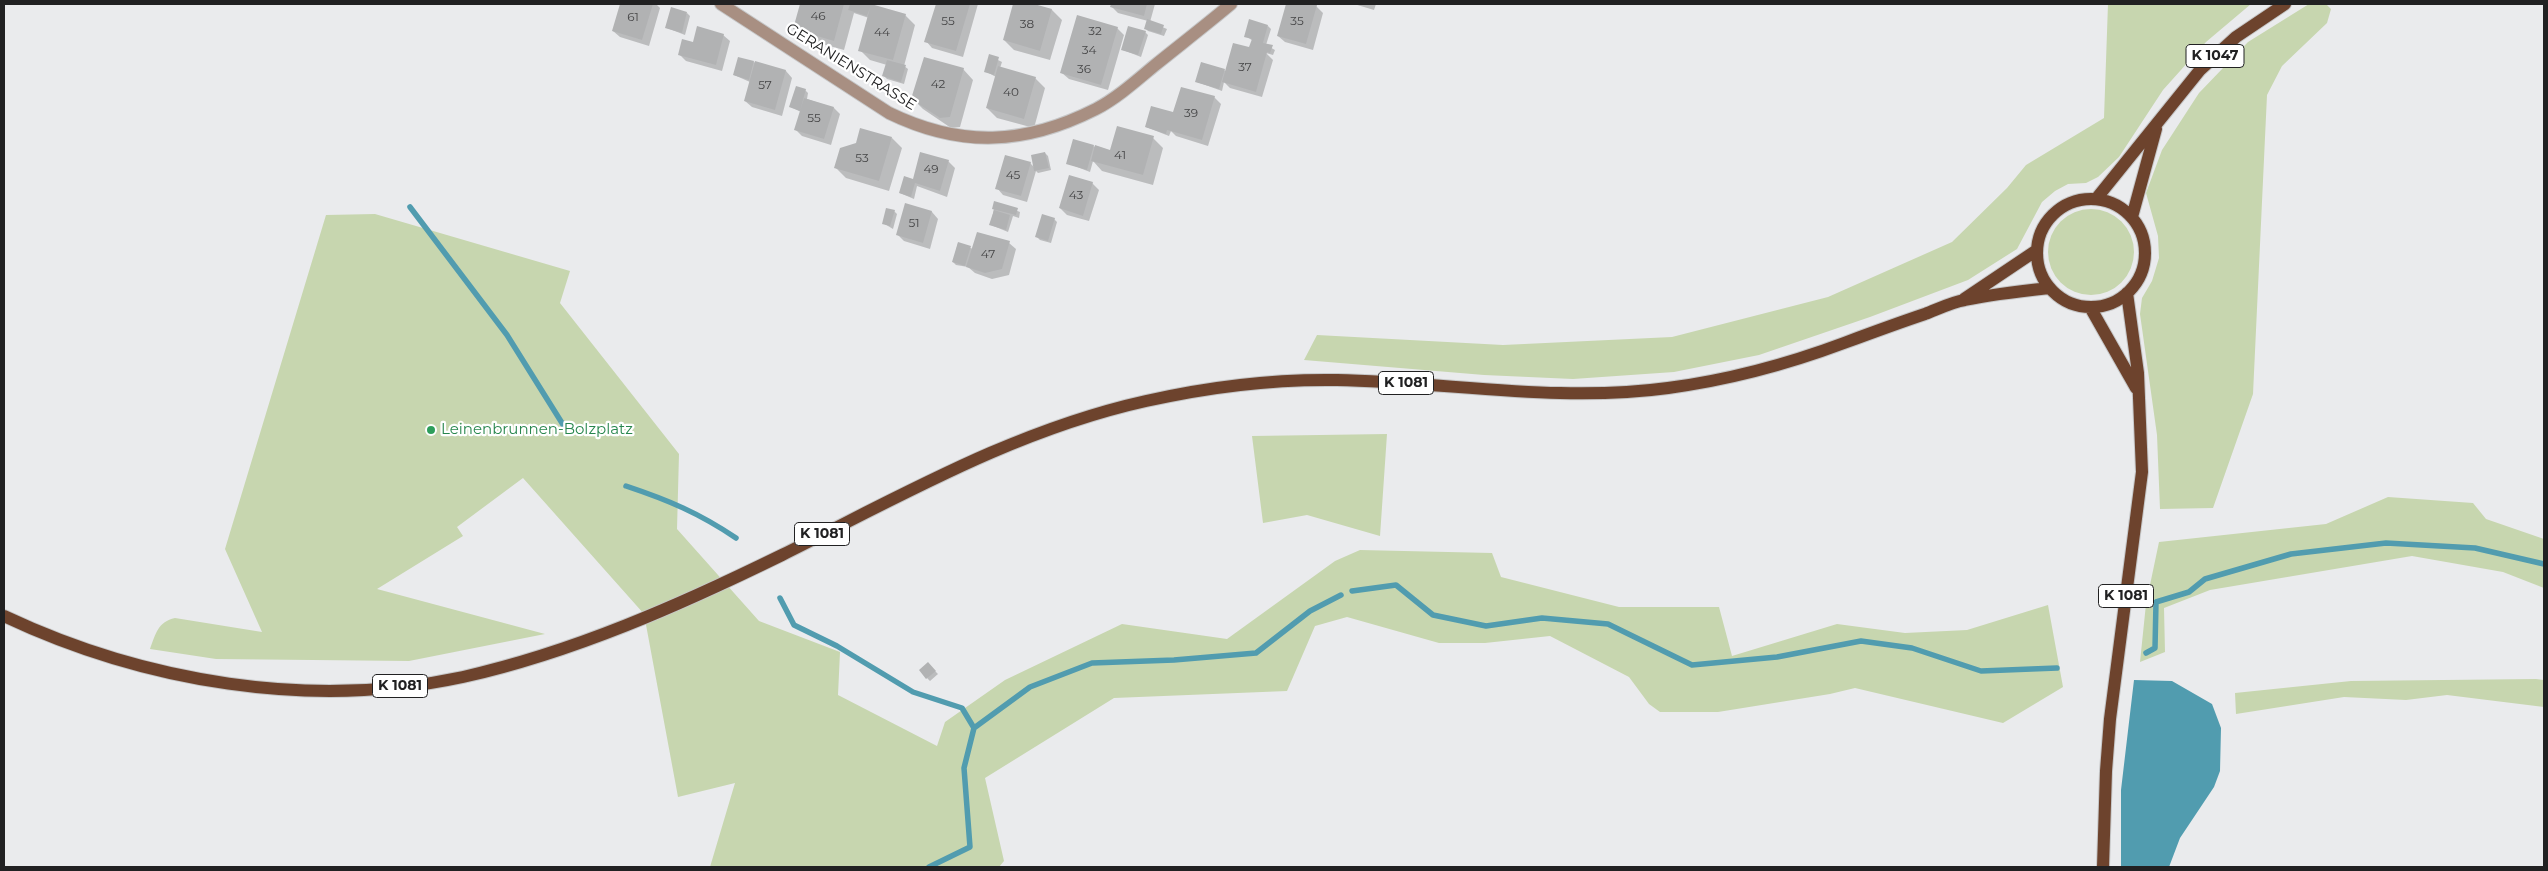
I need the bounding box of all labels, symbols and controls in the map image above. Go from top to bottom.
house number: 46 [810,9,826,23]
house number: 61 [627,10,639,24]
house number: 55 [941,14,955,28]
house number: 35 [1290,14,1304,28]
house number: 38 [1020,17,1034,31]
street label: GERANIENSTRASSE [783,20,919,114]
house number: 32 [1088,24,1102,38]
house number: 44 [874,25,890,39]
house number: 34 [1082,43,1096,57]
road number: K 1047 [2186,44,2244,68]
house number: 37 [1238,60,1252,74]
house number: 36 [1077,62,1091,76]
house number: 42 [931,77,945,91]
house number: 57 [758,78,772,92]
house number: 40 [1003,85,1019,99]
house number: 39 [1184,106,1198,120]
house number: 55 [807,111,821,125]
house number: 41 [1114,148,1126,162]
house number: 53 [855,151,869,165]
house number: 49 [923,162,939,176]
house number: 45 [1006,168,1020,182]
house number: 43 [1069,188,1083,202]
house number: 51 [908,216,920,230]
house number: 47 [981,247,995,261]
road number: K 1081 [1378,372,1434,394]
place label: Leinenbrunnen-Bolzplatz [441,421,633,439]
marker: Leinenbrunnen-Bolzplatz [425,424,437,436]
road number: K 1081 [794,522,850,546]
road number: K 1081 [2098,584,2154,608]
road number: K 1081 [372,674,428,698]

